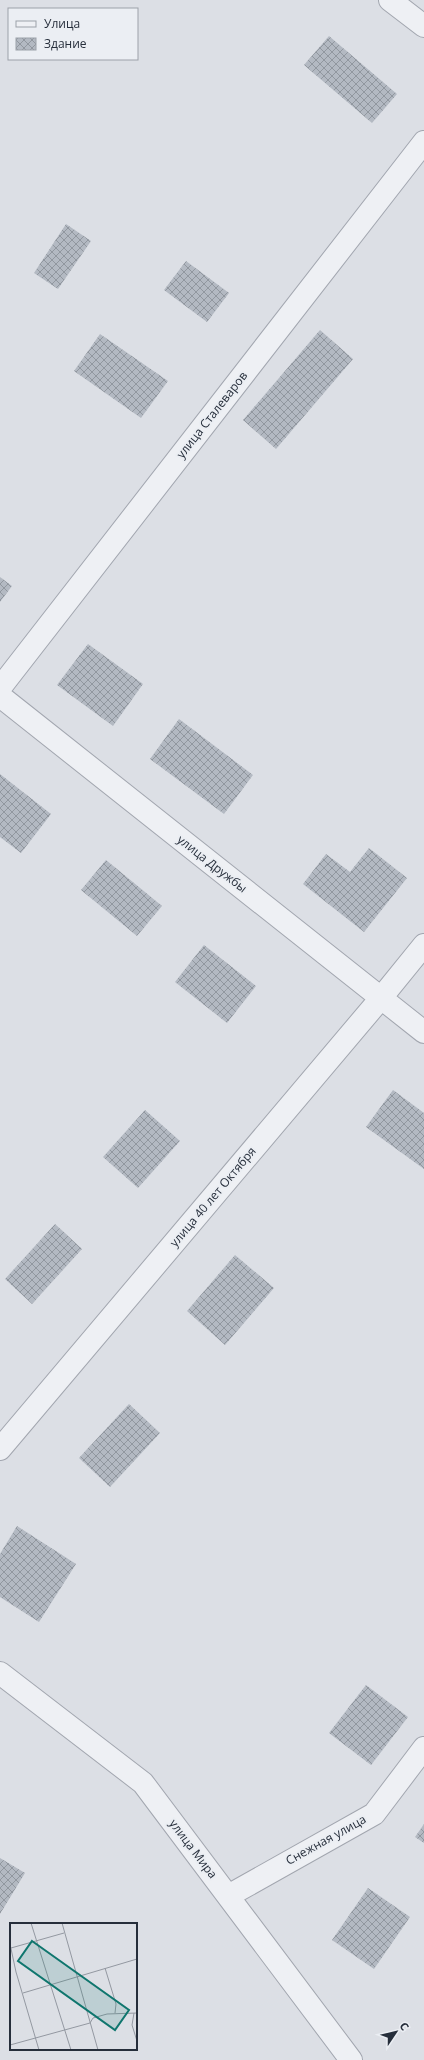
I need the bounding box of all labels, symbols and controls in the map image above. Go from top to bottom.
legend [8,8,138,60]
text: Улица [44,15,80,32]
text: Здание [44,35,87,52]
street label: улица Сталеваров [172,367,251,462]
street label: улица Дружбы [174,831,251,896]
street label: улица 40 лет Октября [166,1143,260,1250]
street label: Снежная улица [283,1810,369,1869]
street label: улица Мира [165,1816,221,1882]
inset map [10,1923,137,2050]
north arrow [376,2012,416,2052]
text: С [396,2019,413,2033]

